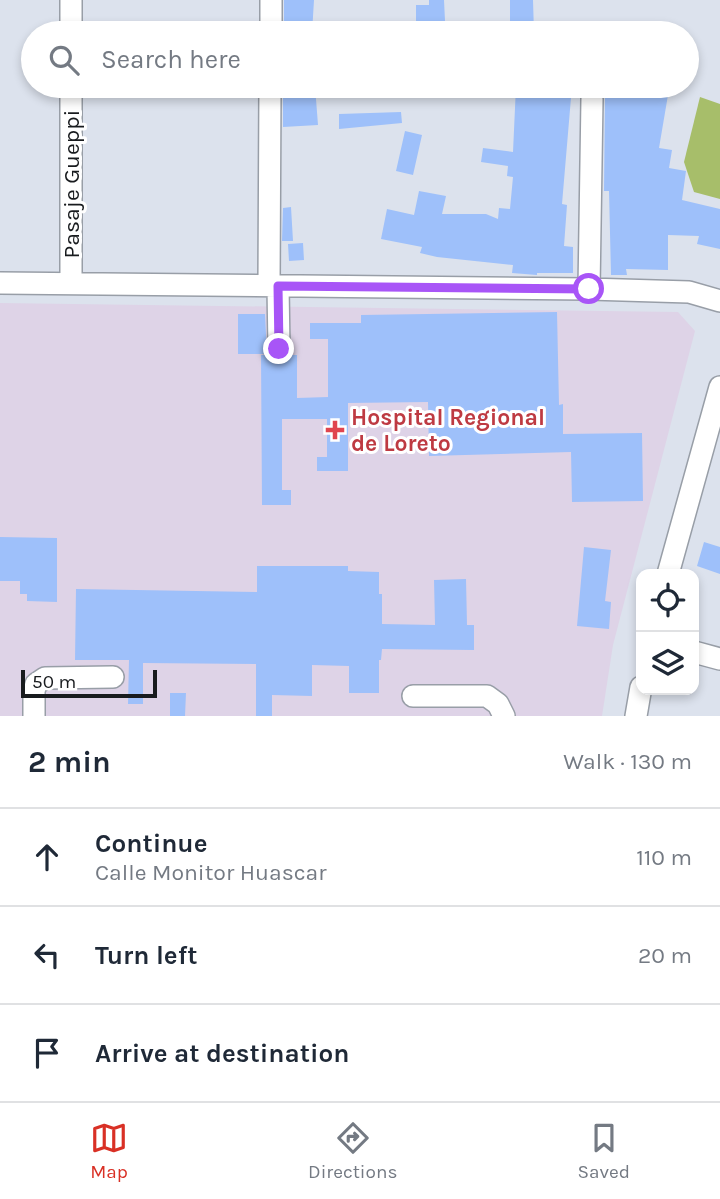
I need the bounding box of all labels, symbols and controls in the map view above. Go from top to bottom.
search box [21,21,699,98]
icon: search [45,41,83,79]
text: Search here [101,44,241,75]
street label: Pasaje Gueppi [58,110,85,258]
route start [573,273,604,304]
route end [263,333,294,364]
place label: Hospital Regional de Loreto [351,404,545,457]
marker: Hospital Regional de Loreto [325,420,345,440]
map controls [636,569,699,695]
button: locate [636,569,699,632]
button: layers [636,632,699,695]
scale bar [21,667,158,699]
text: 50 m [32,671,76,693]
text: 2 min [28,744,111,780]
text: Walk · 130 m [563,748,692,775]
text: Continue [95,828,207,859]
icon: ahead [28,838,66,876]
text: 110 m [636,844,692,871]
text: Calle Monitor Huascar [95,859,327,886]
icon: left [28,936,66,974]
text: Turn left [95,940,197,971]
text: 20 m [638,942,692,969]
icon: arrive [28,1034,66,1072]
text: Arrive at destination [95,1038,349,1069]
tab: Map [90,1119,128,1183]
tab: Directions [308,1119,397,1183]
tab: Saved [577,1119,630,1183]

